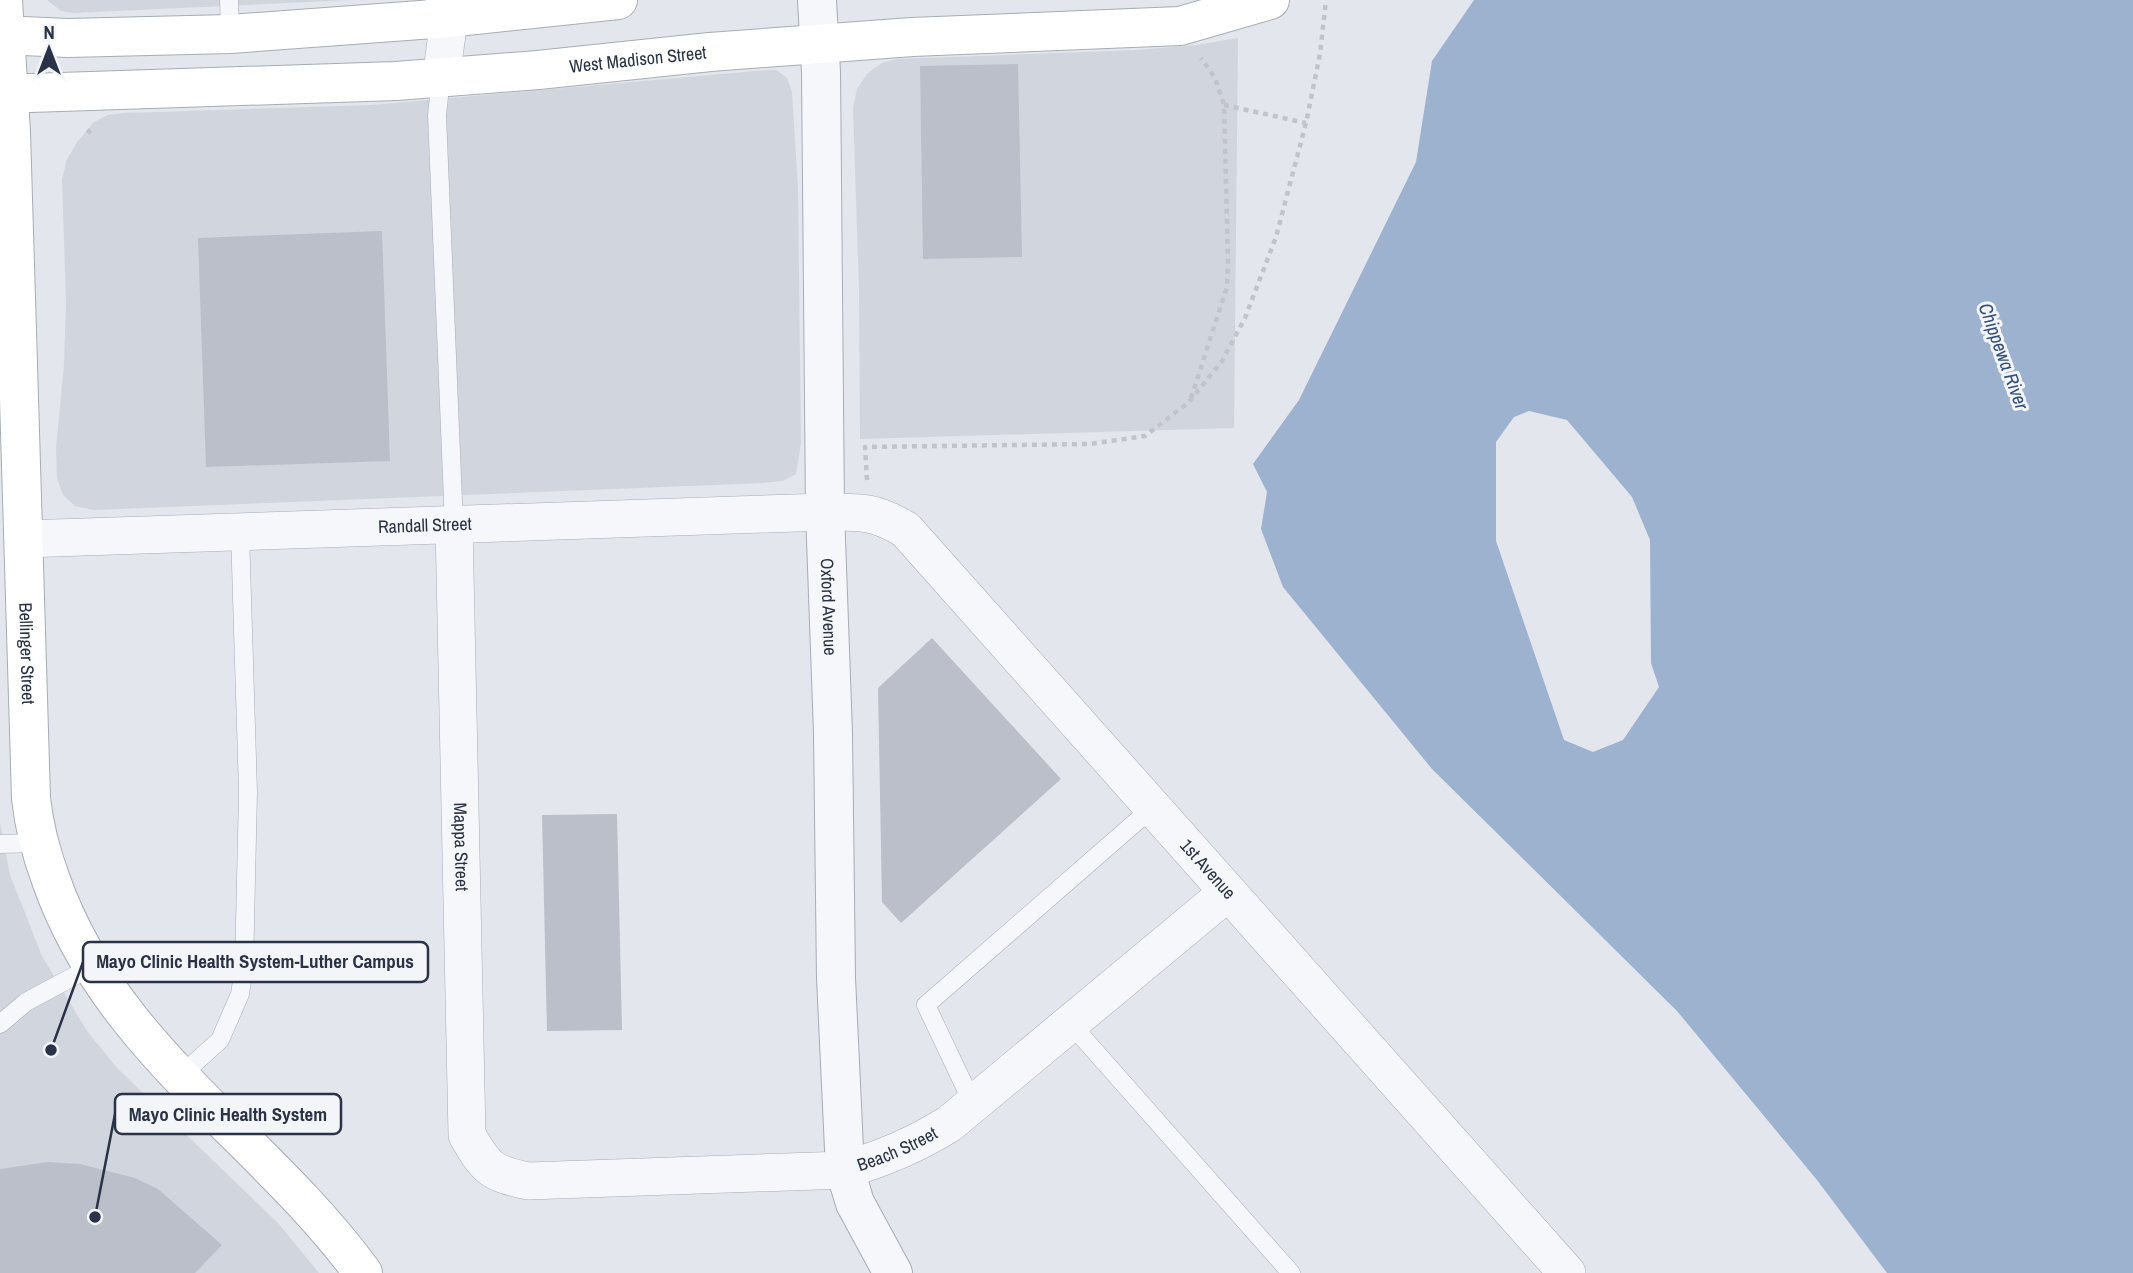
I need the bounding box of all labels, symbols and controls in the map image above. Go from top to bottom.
north arrow [14,14,84,84]
text: N [43,19,55,45]
street label: West Madison Street [568,39,708,79]
water label: Chippewa River [1973,299,2036,414]
street label: Randall Street [378,511,472,539]
street label: Oxford Avenue [815,558,843,656]
street label: Bellinger Street [13,602,41,705]
street label: Mappa Street [448,802,475,892]
street label: 1st Avenue [1175,833,1242,904]
callout: Mayo Clinic Health System-Luther Campus [83,942,428,982]
text: Mayo Clinic Health System-Luther Campus [96,948,414,974]
callout: Mayo Clinic Health System [115,1094,341,1134]
text: Mayo Clinic Health System [129,1101,327,1127]
street label: Beach Street [854,1120,942,1177]

